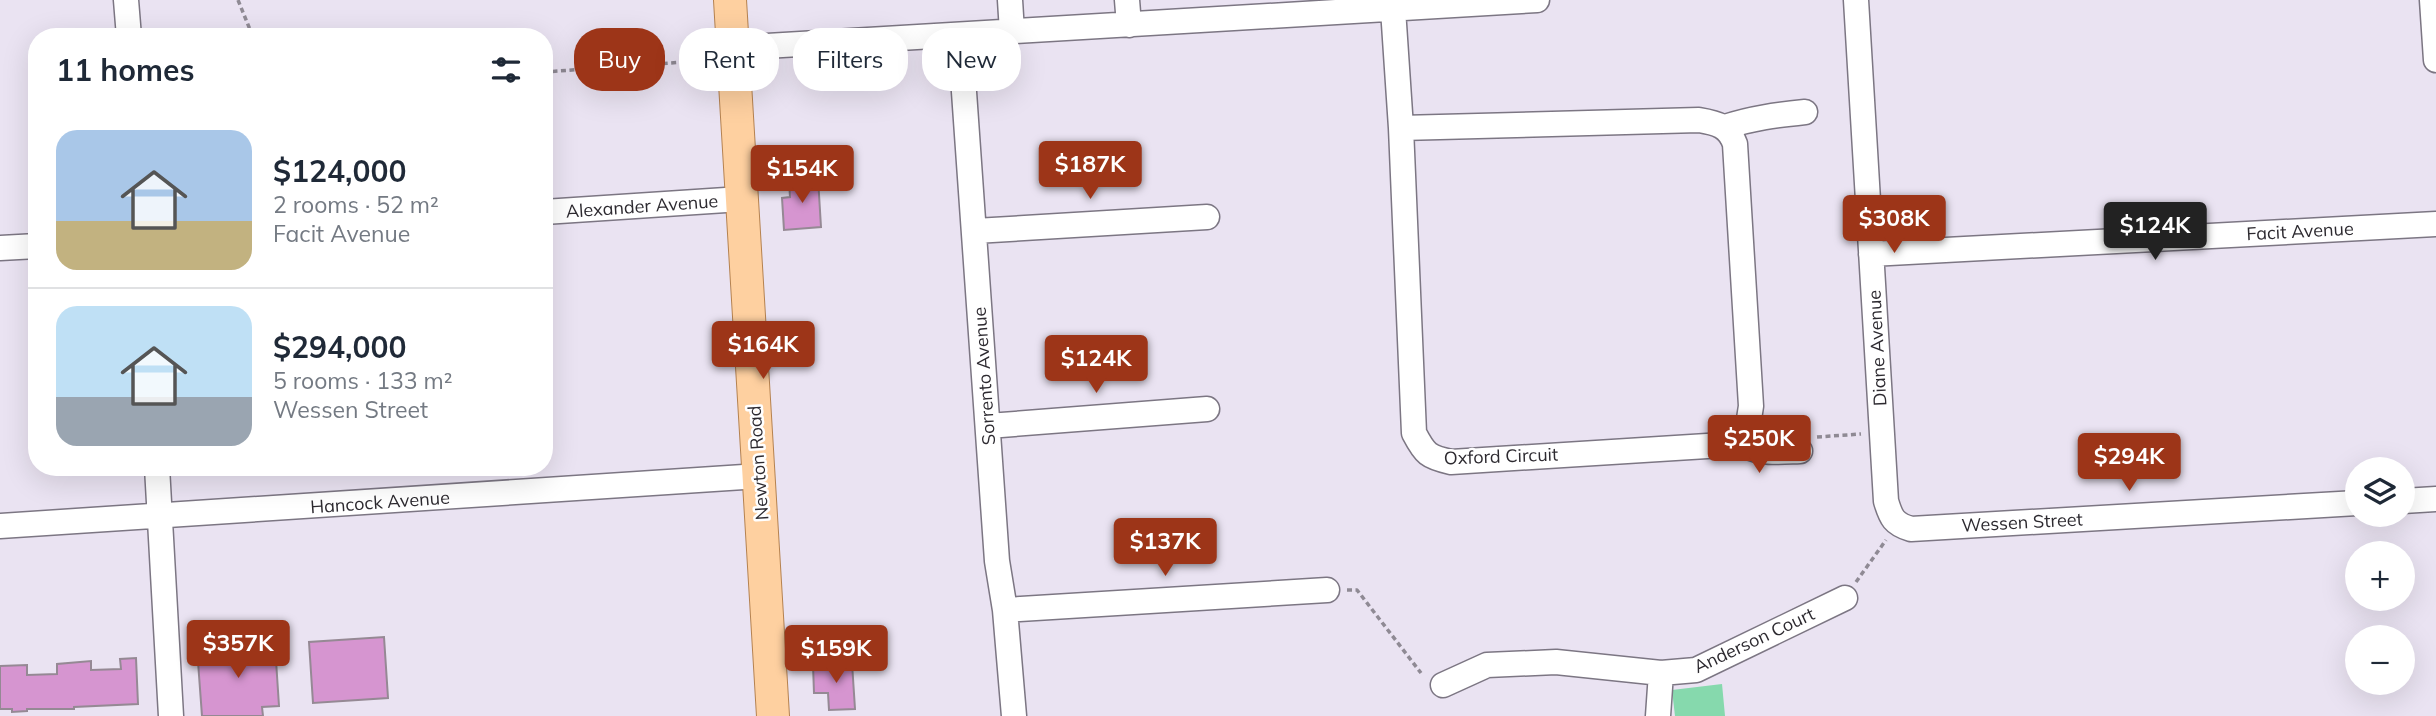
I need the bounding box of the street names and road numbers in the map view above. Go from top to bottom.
street label: Alexander Avenue [565,189,719,223]
street label: Facit Avenue [2246,217,2354,245]
street label: Diane Avenue [1862,289,1892,407]
street label: Sorrento Avenue [968,306,1000,446]
street label: Newton Road [743,405,773,521]
street label: Oxford Circuit [1443,443,1559,469]
street label: Hancock Avenue [310,486,450,518]
street label: Wessen Street [1961,507,2083,537]
street label: Anderson Court [1690,602,1818,678]

